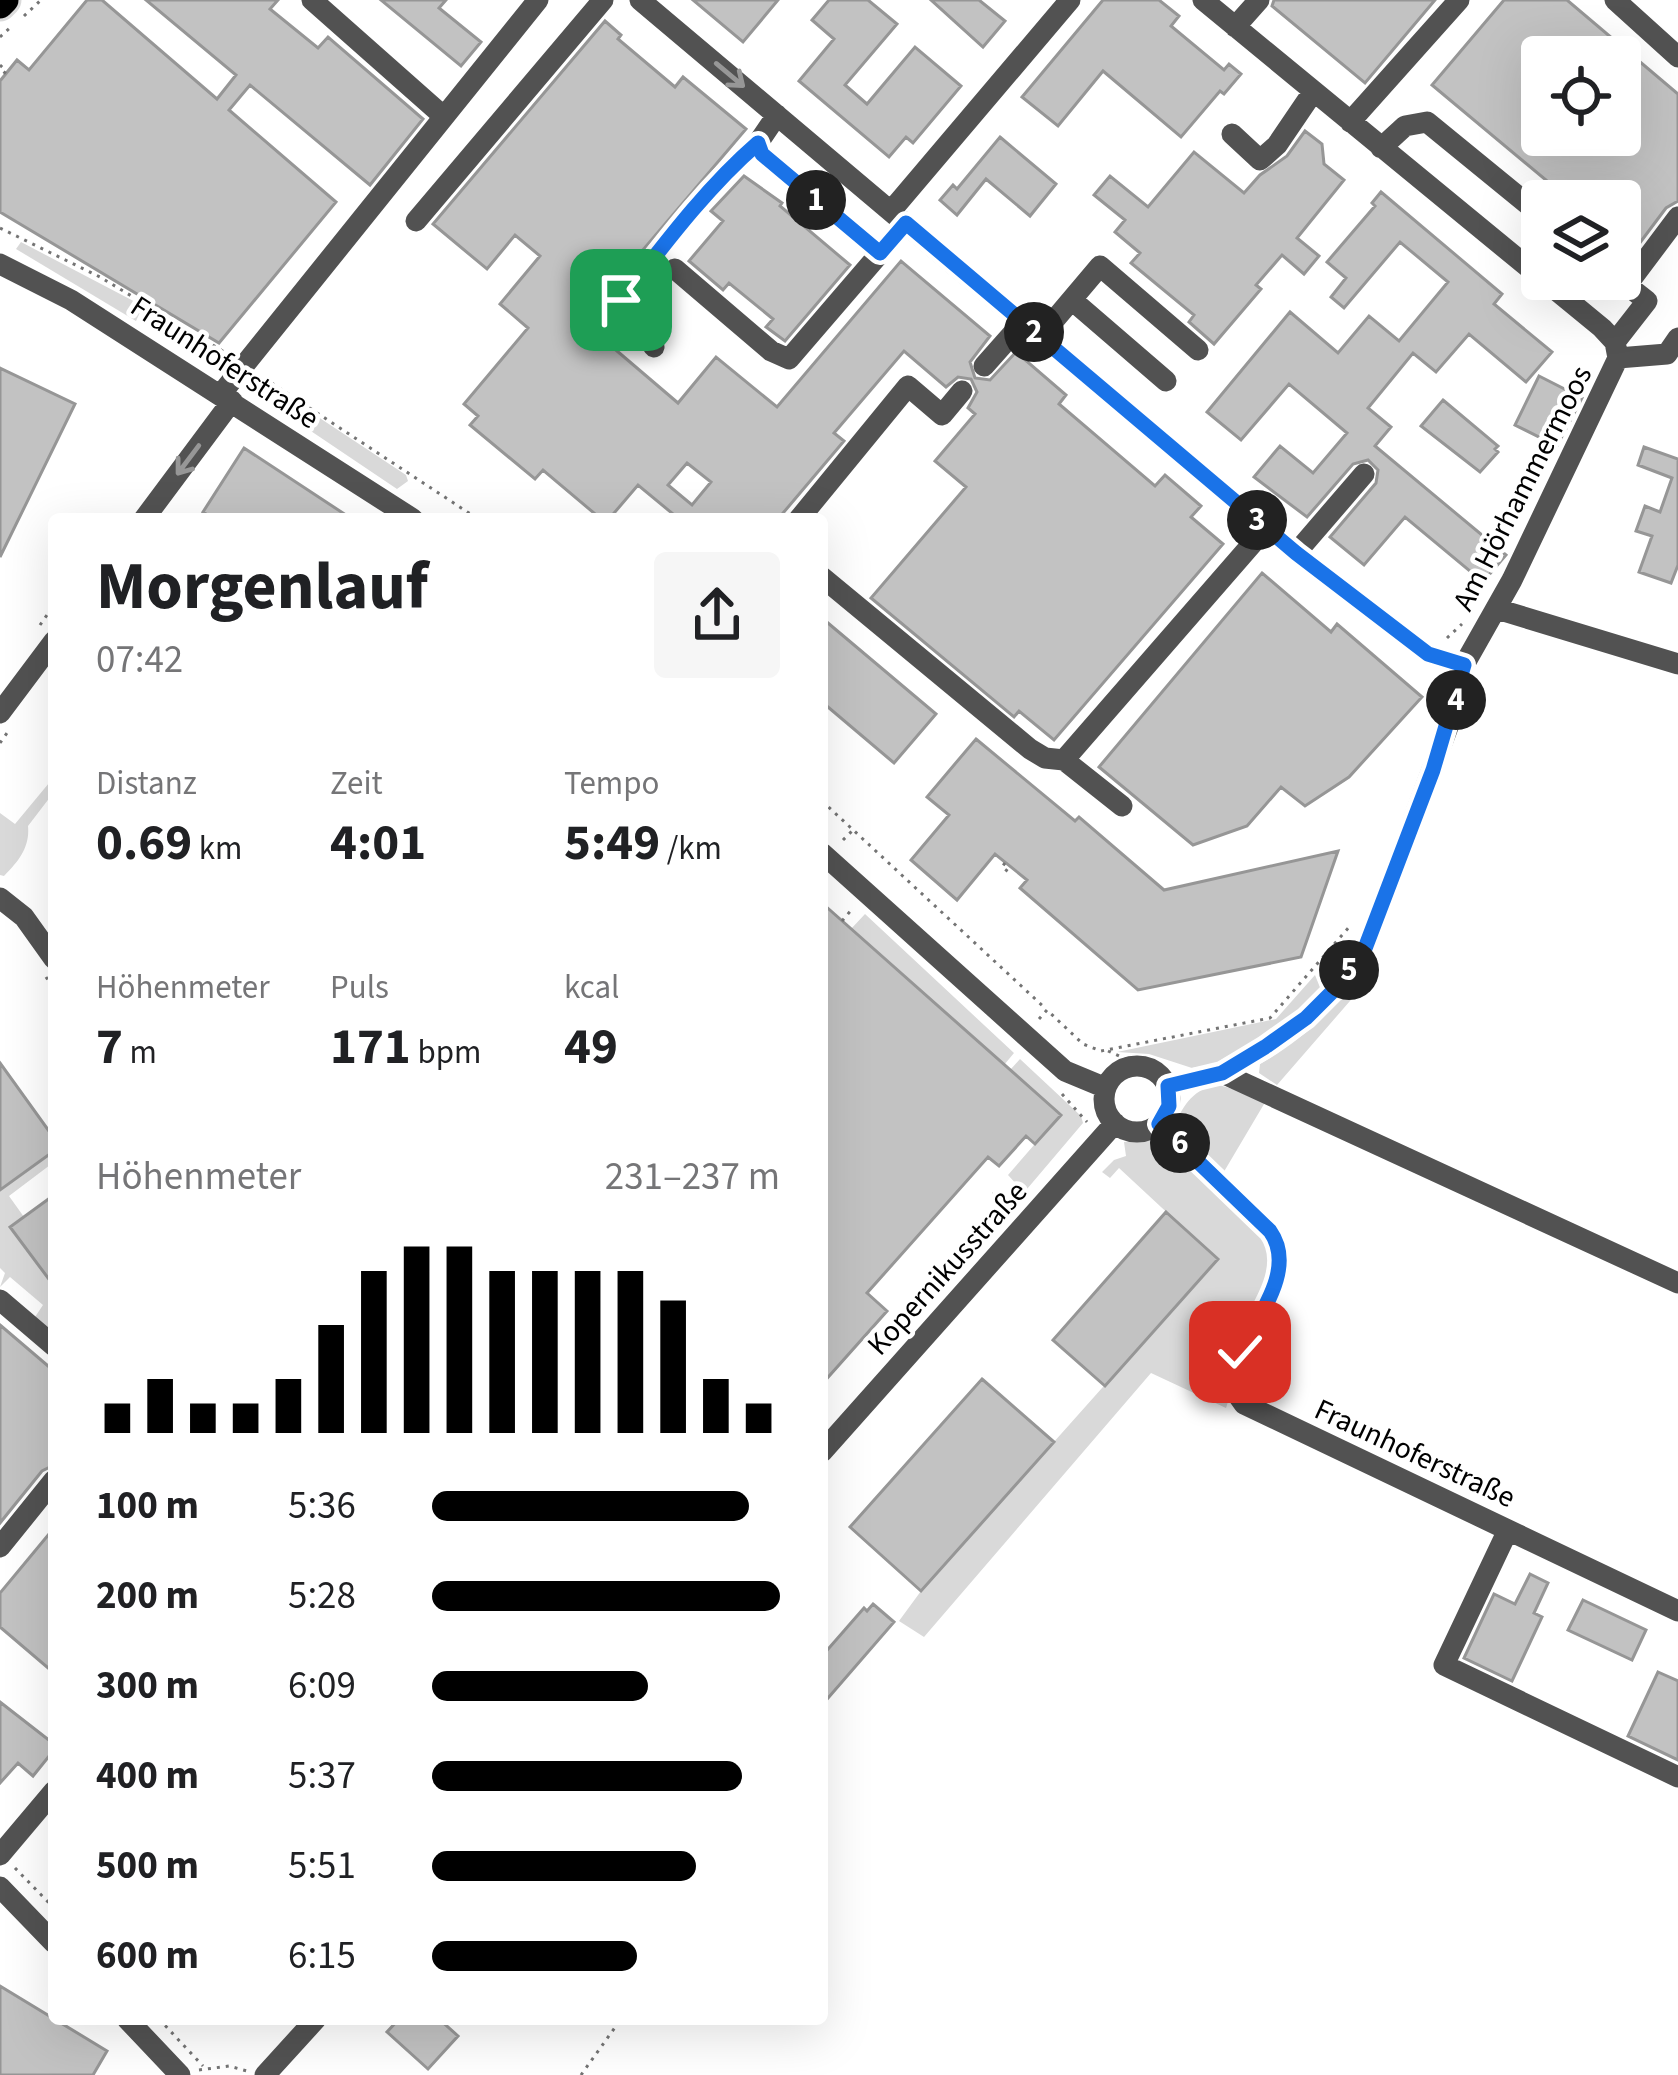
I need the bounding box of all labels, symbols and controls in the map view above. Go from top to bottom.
map controls [1521,36,1641,300]
button: locate [1521,36,1641,156]
one-way arrow [713,62,745,88]
pin: 1 [786,170,846,230]
text: 1 [807,176,825,223]
button: layers [1521,180,1641,300]
pin [570,249,672,351]
icon: arrive [588,267,654,333]
street label: Fraunhoferstraße [122,285,327,440]
pin: 2 [1004,302,1064,362]
text: 2 [1025,308,1043,355]
street label: Am Hörhammermoos [1442,358,1603,618]
one-way arrow [176,443,202,476]
pin: 3 [1227,490,1287,550]
text: 3 [1248,496,1266,543]
text: Morgenlauf [96,540,428,634]
button: share [654,552,780,678]
text: 07:42 [96,632,183,688]
pin: 4 [1426,670,1486,730]
text: 4 [1447,676,1465,723]
text: Distanz [96,760,197,807]
text: Zeit [330,760,383,807]
text: Tempo [564,760,659,807]
text: 0.69 [96,807,192,879]
text: 4:01 [330,807,426,879]
text: 5:49 [564,807,660,879]
text: km [192,825,242,872]
text: /km [660,825,722,872]
pin: 5 [1319,940,1379,1000]
text: 5 [1340,946,1358,993]
text: Höhenmeter [96,964,270,1011]
text: Puls [330,964,389,1011]
text: kcal [564,964,620,1011]
text: 7 [96,1011,123,1083]
text: 171 [330,1011,411,1083]
text: 49 [564,1011,618,1083]
text: m [123,1029,157,1076]
text: bpm [411,1029,481,1076]
pin: 6 [1150,1113,1210,1173]
text: 6 [1171,1119,1189,1166]
text: Höhenmeter [96,1149,301,1205]
text: 231–237 m [605,1149,780,1205]
street label: Kopernikusstraße [857,1172,1037,1365]
pin [1189,1301,1291,1403]
icon: check [1207,1319,1273,1385]
street label: Fraunhoferstraße [1307,1388,1522,1519]
text: 100 m [96,1478,199,1534]
text: 5:36 [288,1478,356,1534]
text: 200 m [96,1568,199,1624]
text: 5:28 [288,1568,356,1624]
text: 300 m [96,1658,199,1714]
text: 6:09 [288,1658,356,1714]
text: 400 m [96,1748,199,1804]
text: 5:37 [288,1748,356,1804]
text: 500 m [96,1838,199,1894]
text: 5:51 [288,1838,356,1894]
text: 600 m [96,1928,199,1984]
text: 6:15 [288,1928,356,1984]

